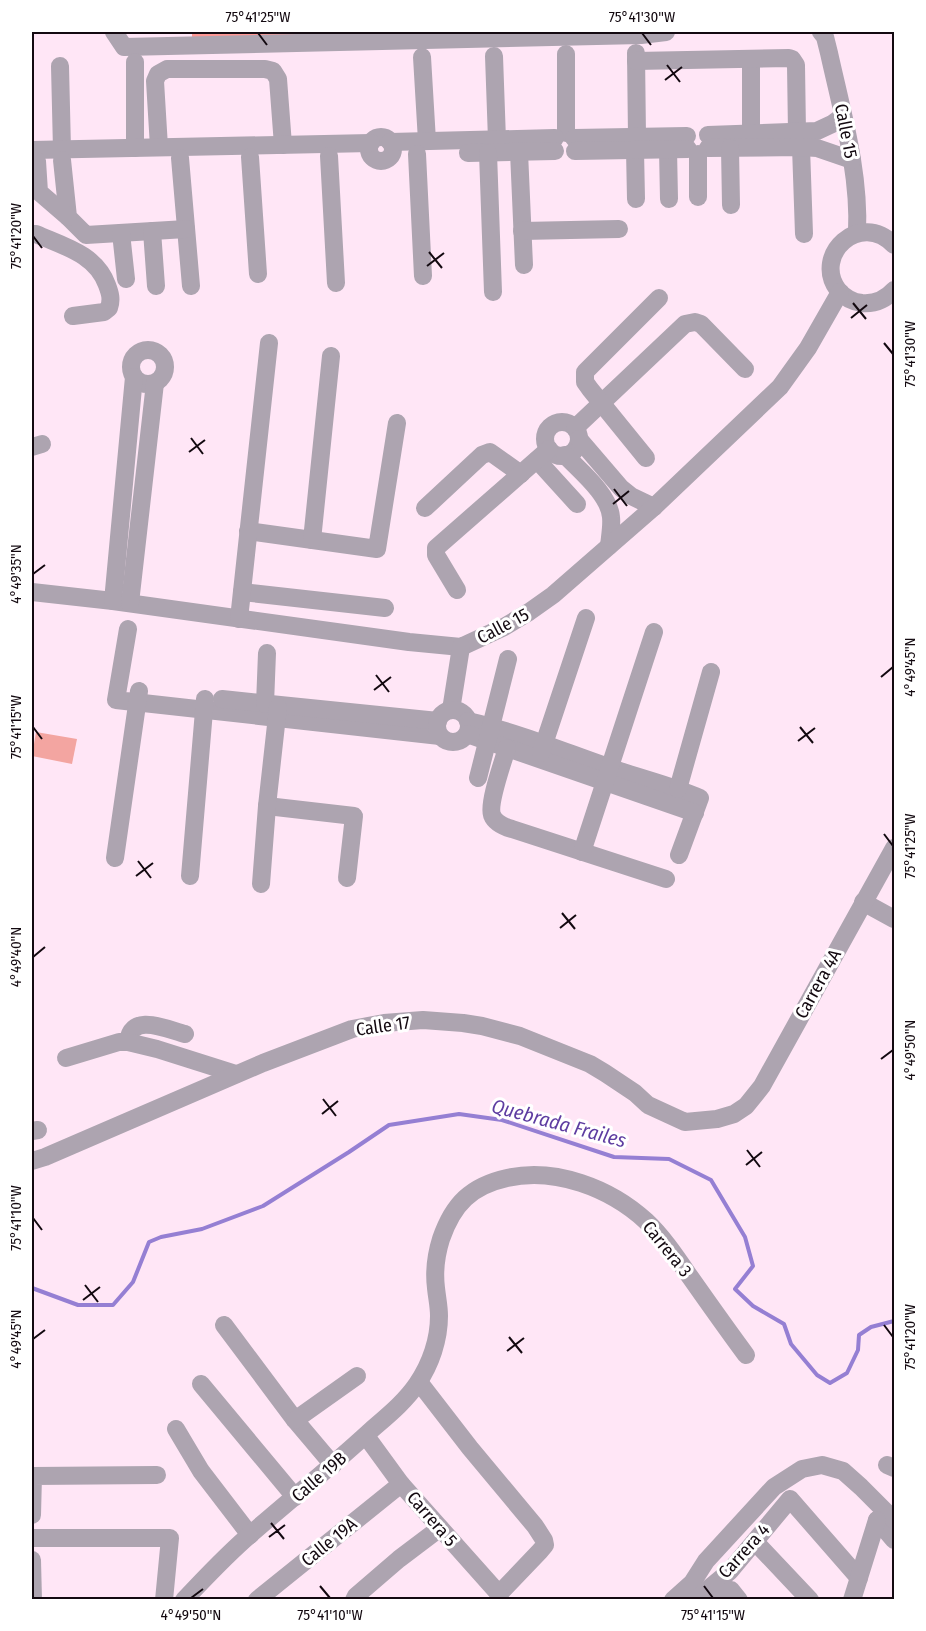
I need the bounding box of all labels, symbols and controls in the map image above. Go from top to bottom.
text: 75°41'25"W [226,8,290,26]
text: 75°41'30"W [609,8,675,26]
street label: Calle 15 [830,102,862,160]
text: 75°41'20"W [7,203,25,269]
text: 75°41'30"W [901,321,919,387]
text: 4°49'35"N [7,544,25,604]
street label: Calle 15 [473,603,533,649]
text: 4°49'45"N [901,637,919,697]
text: 75°41'15"W [7,695,25,759]
text: 75°41'25"W [901,814,919,878]
text: 4°49'40"N [7,927,25,987]
street label: Carrera 4A [790,945,846,1022]
street label: Calle 17 [355,1011,411,1041]
text: 4°49'50"N [901,1020,919,1080]
water label: Quebrada Frailes [489,1094,629,1153]
text: 75°41'10"W [7,1185,25,1251]
street label: Carrera 3 [638,1217,696,1281]
text: 75°41'20"W [901,1304,919,1370]
text: 4°49'45"N [7,1309,25,1369]
street label: Calle 19B [287,1447,351,1507]
street label: Carrera 5 [402,1487,462,1551]
street label: Calle 19A [297,1513,362,1571]
street label: Carrera 4 [714,1519,775,1583]
text: 4°49'50"N [161,1606,221,1624]
text: 75°41'10"W [297,1606,363,1624]
text: 75°41'15"W [681,1606,745,1624]

